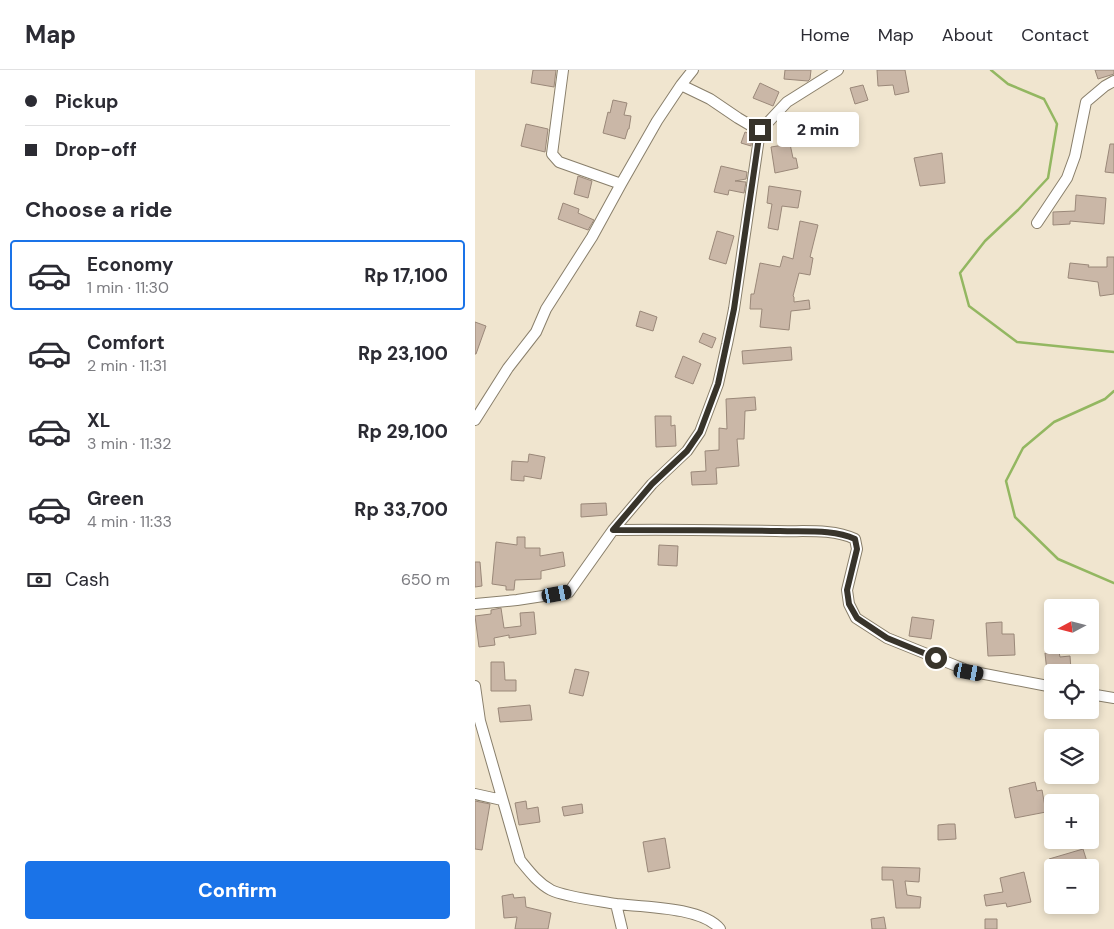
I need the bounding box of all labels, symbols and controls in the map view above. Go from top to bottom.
text: Map [25,19,76,50]
text: Home [800,23,850,47]
text: Map [878,23,914,47]
text: About [942,23,993,47]
text: Contact [1021,23,1089,47]
text: Pickup [55,89,119,114]
callout: 2 min [777,112,860,148]
route end [749,119,771,141]
text: 2 min [797,119,839,140]
text: Drop-off [55,137,137,162]
text: Choose a ride [25,195,173,224]
text: Economy [87,252,174,277]
icon: car [27,253,72,298]
text: Rp 17,100 [364,263,448,288]
text: 1 min · 11:30 [87,277,169,298]
text: Comfort [87,330,165,355]
icon: car [27,331,72,376]
text: Rp 23,100 [358,341,448,366]
text: 2 min · 11:31 [87,355,167,376]
text: XL [87,408,110,433]
icon: car [27,409,72,454]
text: Rp 29,100 [357,419,448,444]
text: 3 min · 11:32 [87,433,172,454]
text: Green [87,486,144,511]
icon: car [27,487,72,532]
text: Rp 33,700 [354,497,448,522]
text: 4 min · 11:33 [87,511,172,532]
icon: cash [25,566,53,594]
text: Cash [65,567,109,592]
text: 650 m [401,569,450,590]
car [540,584,573,604]
north arrow [1044,599,1099,654]
map controls [1044,599,1099,914]
route start [925,647,947,669]
car [952,662,985,682]
button: locate [1044,664,1099,719]
button: layers [1044,729,1099,784]
button: + [1044,794,1099,849]
button: − [1044,859,1099,914]
button: Confirm [25,861,450,919]

